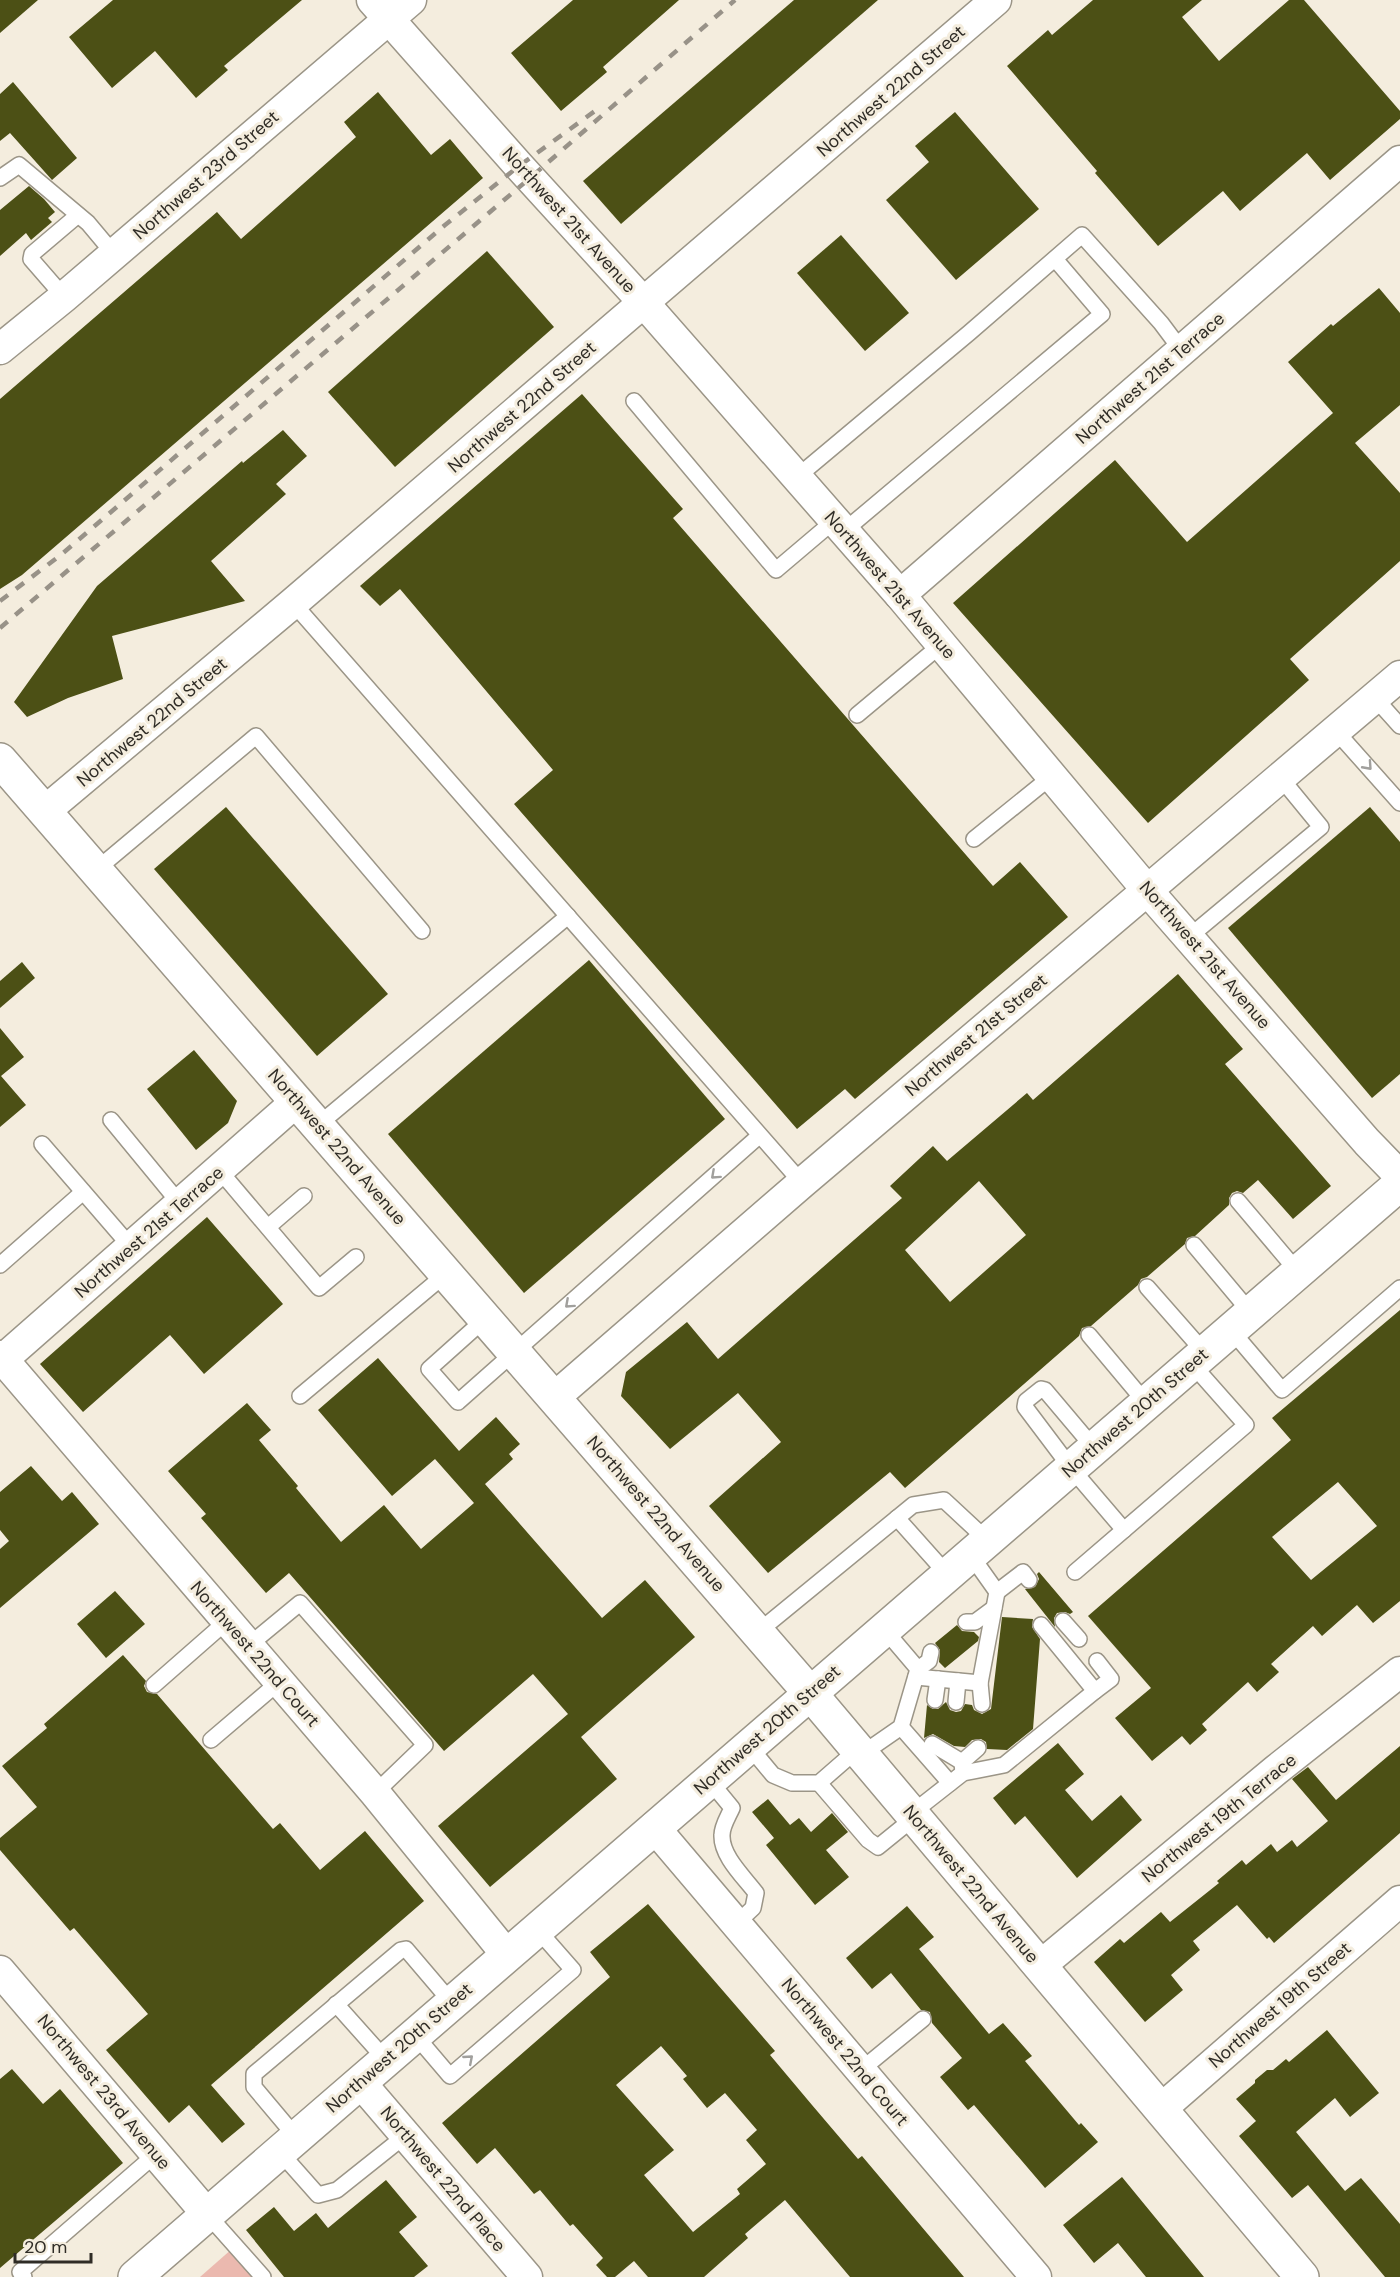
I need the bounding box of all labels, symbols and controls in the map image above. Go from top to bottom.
street label: Northwest 22nd Street [812,20,970,162]
street label: Northwest 23rd Street [128,105,284,245]
street label: Northwest 21st Avenue [497,142,641,298]
street label: Northwest 21st Terrace [1070,307,1230,449]
street label: Northwest 22nd Street [443,336,601,478]
street label: Northwest 21st Avenue [819,506,961,664]
street label: Northwest 22nd Street [72,652,232,792]
one-way arrow [1361,760,1372,770]
street label: Northwest 21st Avenue [1134,876,1276,1034]
street label: Northwest 21st Street [900,968,1052,1102]
street label: Northwest 22nd Avenue [262,1064,412,1230]
street label: Northwest 21st Terrace [69,1161,229,1303]
one-way arrow [712,1168,722,1179]
one-way arrow [566,1297,576,1308]
street label: Northwest 20th Street [1057,1343,1213,1483]
street label: Northwest 22nd Avenue [581,1431,731,1597]
street label: Northwest 22nd Court [185,1576,325,1732]
street label: Northwest 20th Street [689,1660,845,1800]
street label: Northwest 19th Terrace [1137,1748,1301,1888]
street label: Northwest 22nd Avenue [898,1800,1044,1968]
street label: Northwest 19th Street [1204,1936,1356,2074]
street label: Northwest 22nd Court [776,1973,914,2131]
street label: Northwest 20th Street [321,1978,477,2118]
street label: Northwest 23rd Avenue [32,2009,176,2175]
one-way arrow [462,2055,473,2066]
street label: Northwest 22nd Place [375,2101,511,2257]
scale bar [15,2226,92,2264]
text: 20 m [24,2235,67,2259]

